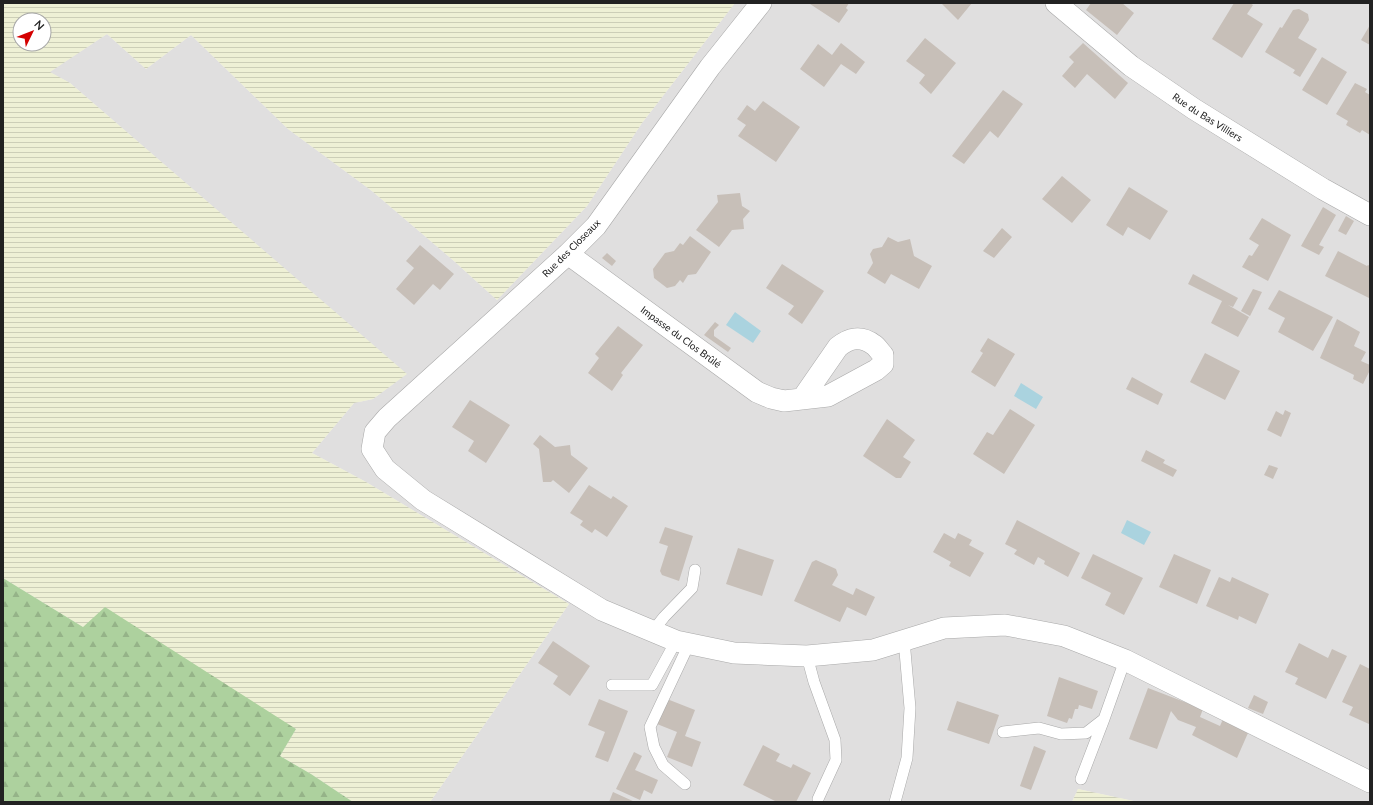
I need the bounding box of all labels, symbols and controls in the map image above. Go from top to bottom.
north arrow [12,12,52,52]
text: N [32,17,47,32]
street label: Rue du Bas Villiers [1170,90,1245,144]
street label: Rue des Closeaux [540,216,603,279]
street label: Impasse du Clos Brûlé [638,303,724,370]

